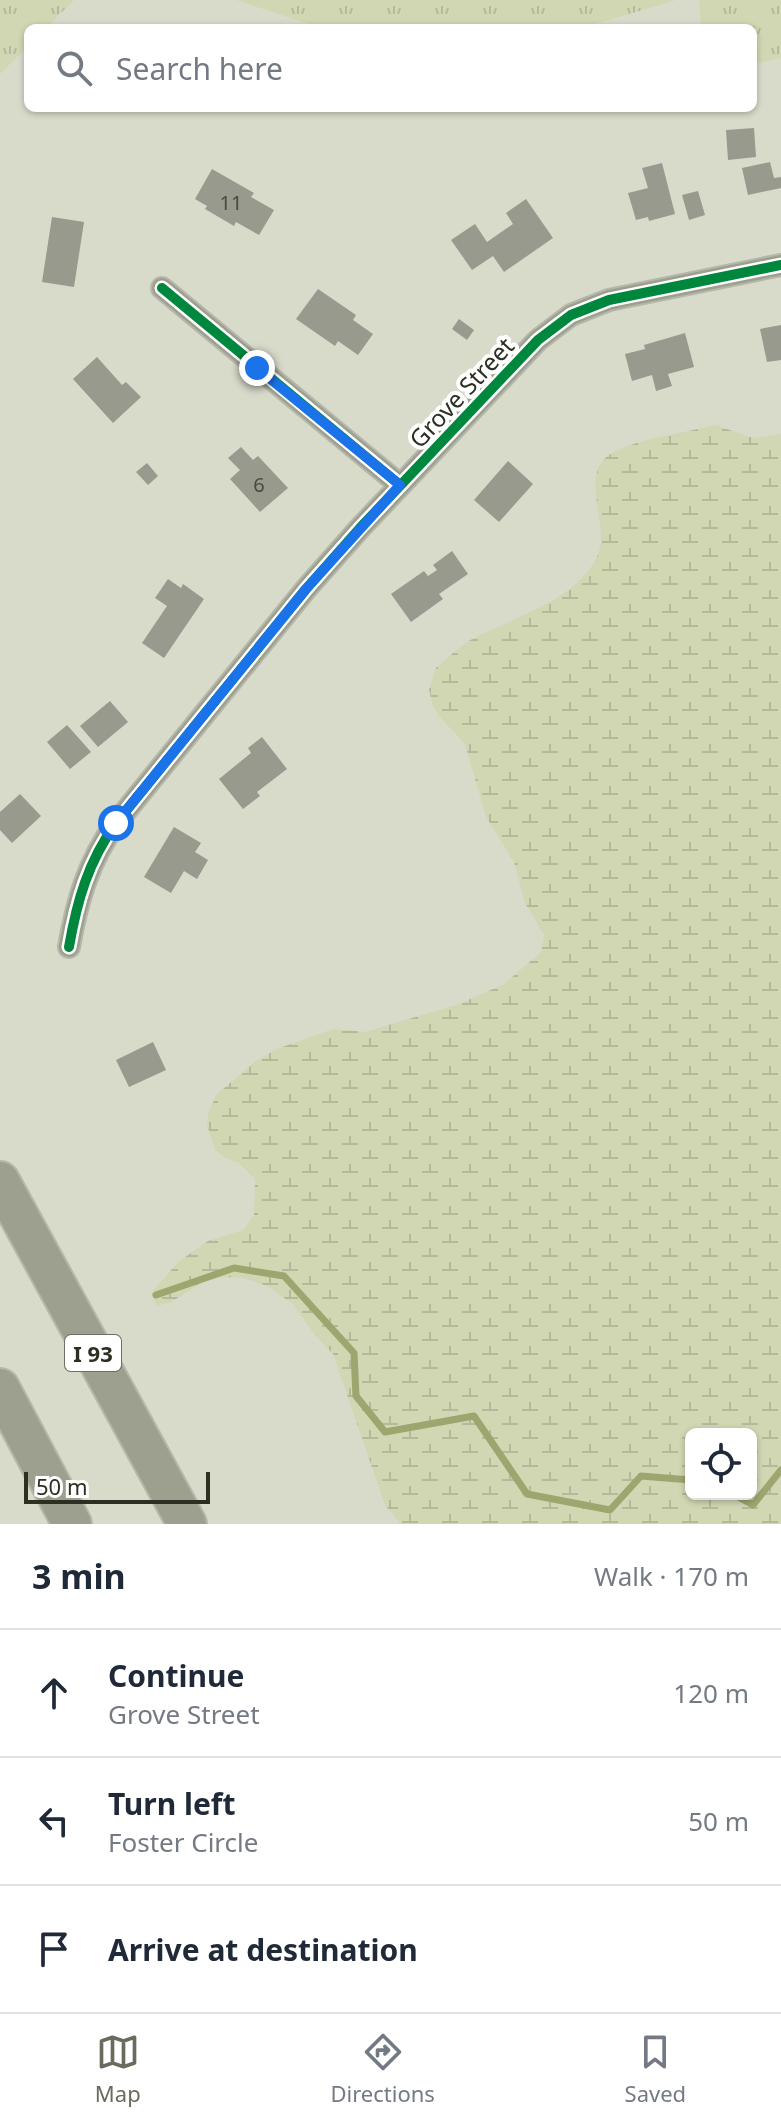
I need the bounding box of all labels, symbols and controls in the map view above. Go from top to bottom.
search box [24,24,757,112]
icon: search [52,46,96,90]
text: Search here [116,48,283,89]
house number: 11 [220,189,242,216]
street label: Grove Street [401,329,521,454]
route end [239,350,275,386]
house number: 6 [253,471,265,498]
route start [98,805,134,841]
road number: I 93 [65,1335,121,1371]
map controls [685,1428,757,1500]
button: locate [685,1428,757,1500]
scale bar [24,1468,210,1504]
text: 50 m [36,1471,87,1501]
text: 3 min [32,1553,126,1599]
text: Walk · 170 m [594,1558,749,1594]
text: Continue [108,1655,244,1696]
icon: ahead [32,1671,76,1715]
text: 120 m [673,1675,749,1711]
text: Grove Street [108,1696,260,1732]
text: Turn left [108,1783,236,1824]
icon: left [32,1799,76,1843]
text: 50 m [688,1803,749,1839]
text: Foster Circle [108,1824,258,1860]
icon: arrive [32,1927,76,1971]
text: Arrive at destination [108,1929,418,1970]
tab: Map [95,2030,141,2108]
tab: Directions [330,2030,435,2108]
tab: Saved [625,2030,686,2108]

